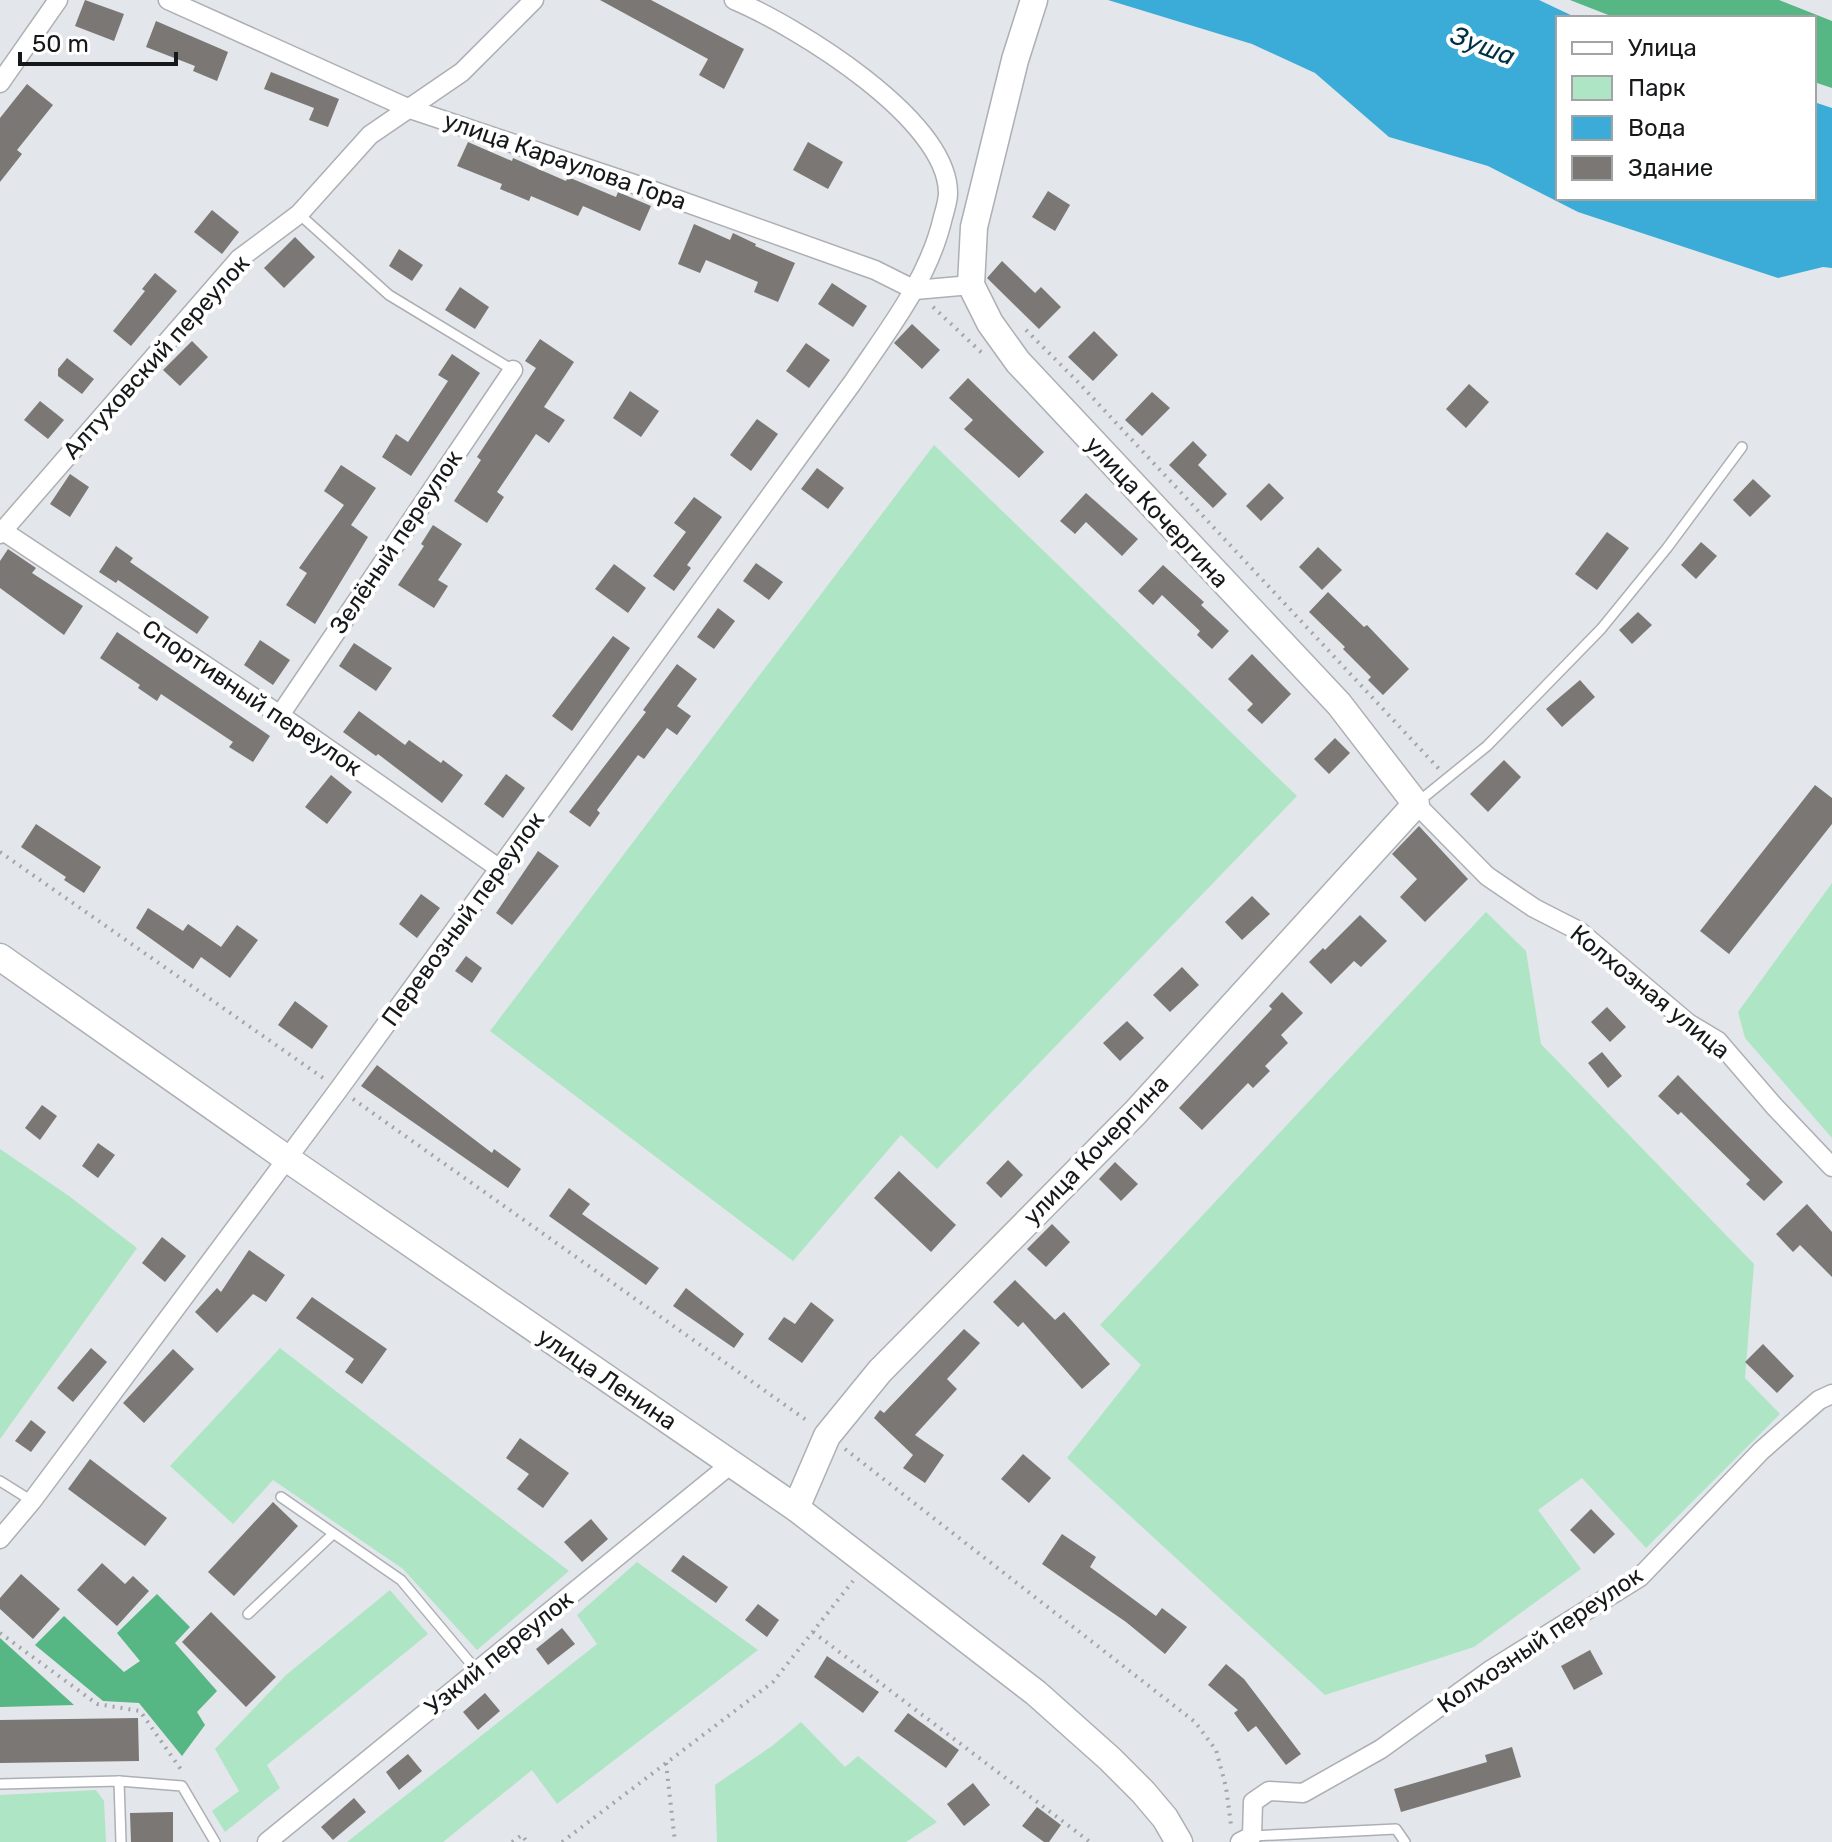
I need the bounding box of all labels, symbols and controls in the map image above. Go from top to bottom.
scale bar [20,16,176,66]
legend [1556,16,1816,200]
water label: Зуша [1446,19,1519,72]
text: 50 m [32,30,89,58]
text: Улица [1628,34,1697,62]
text: Парк [1628,74,1686,102]
street label: улица Караулова Гора [440,106,690,216]
text: Вода [1628,114,1685,142]
text: Здание [1628,154,1713,182]
street label: Алтуховский переулок [57,249,255,465]
street label: улица Кочергина [1080,430,1234,594]
street label: Зелёный переулок [324,445,468,639]
street label: Спортивный переулок [137,614,367,782]
street label: Перевозный переулок [376,806,550,1032]
street label: Колхозная улица [1565,919,1735,1065]
street label: улица Кочергина [1017,1069,1175,1231]
street label: улица Ленина [532,1322,682,1436]
street label: Колхозный переулок [1432,1561,1648,1719]
street label: Узкий переулок [419,1585,579,1721]

